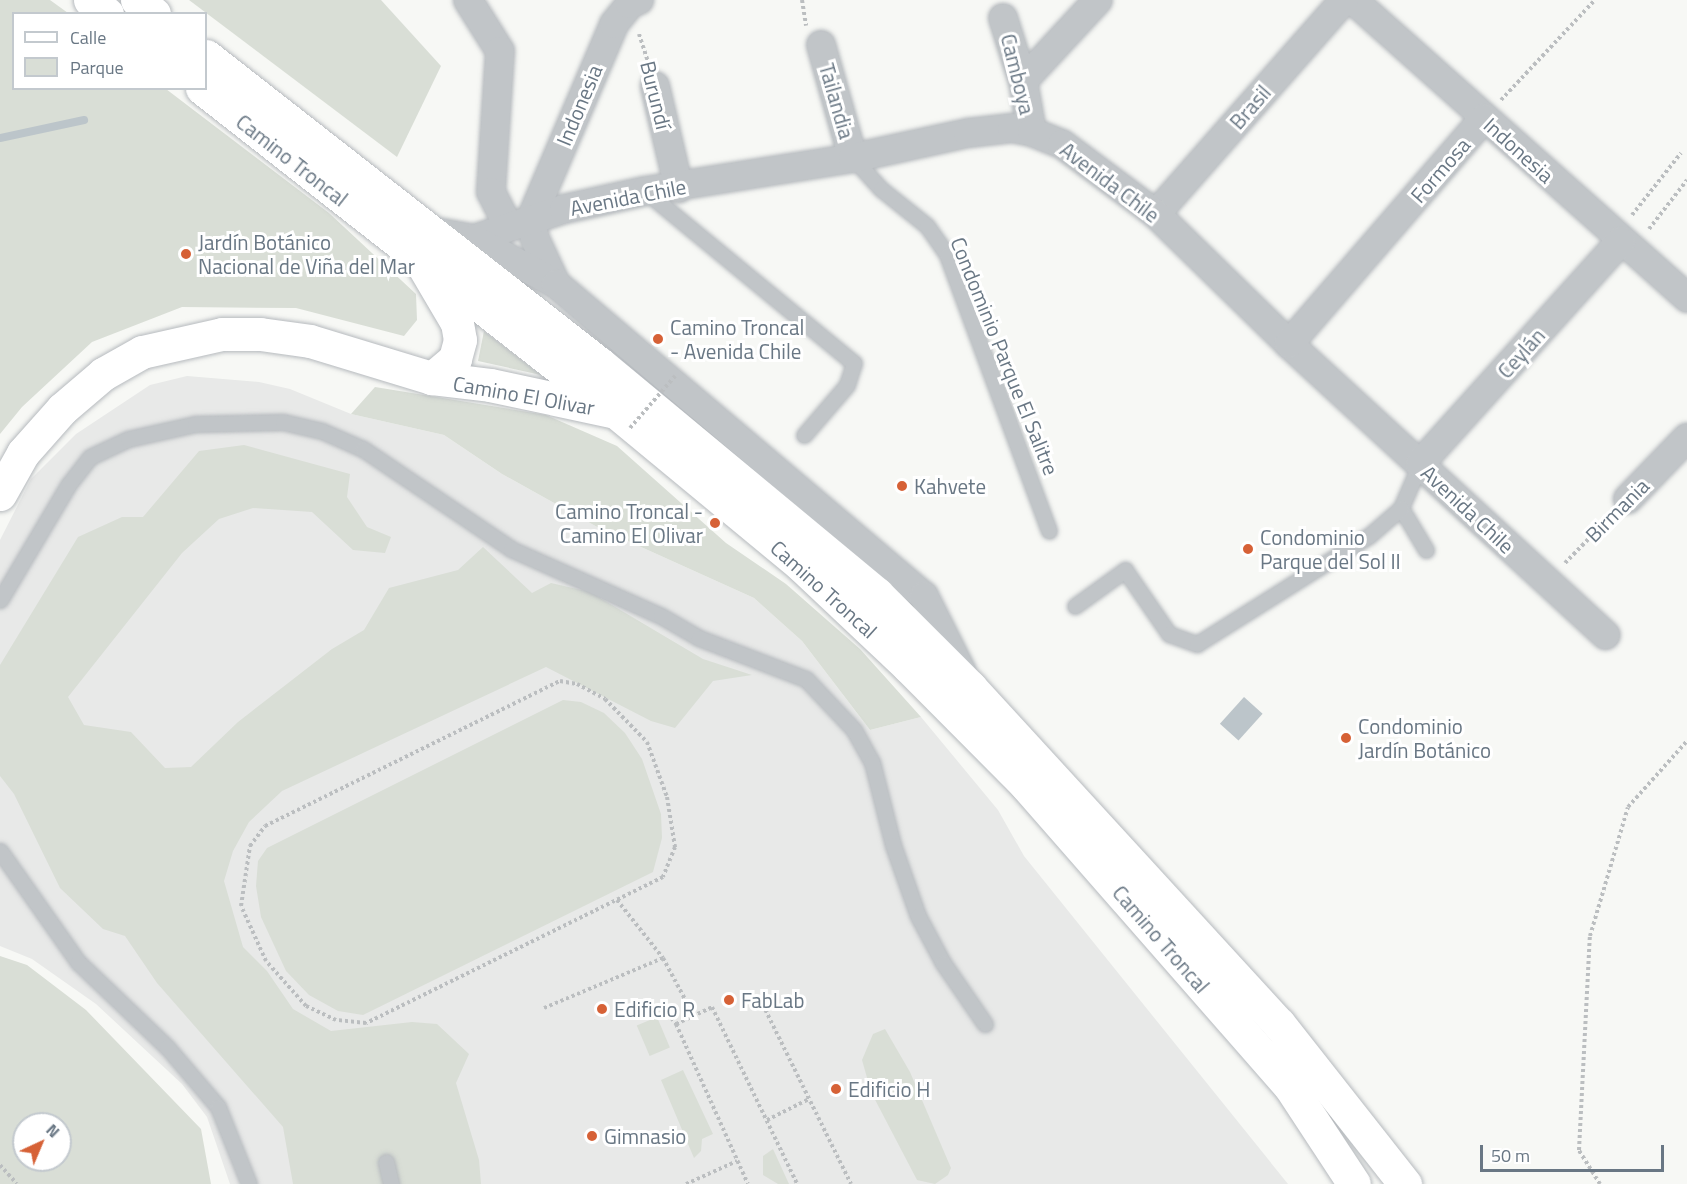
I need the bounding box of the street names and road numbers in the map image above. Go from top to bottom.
street label: Camboya [996,31,1040,117]
street label: Burundí [635,58,677,132]
street label: Tailandia [814,60,860,142]
street label: Indonesia [551,61,607,149]
street label: Brasil [1224,80,1276,134]
street label: Camino Troncal [231,109,353,211]
street label: Indonesia [1479,112,1559,188]
street label: Formosa [1405,132,1475,208]
street label: Avenida Chile [1055,137,1165,227]
street label: Avenida Chile [568,173,688,221]
street label: Condominio Parque El Salitre [946,233,1064,479]
street label: Ceylán [1492,323,1550,383]
street label: Camino El Olivar [451,370,597,420]
street label: Avenida Chile [1416,460,1520,558]
street label: Birmania [1580,473,1654,547]
street label: Camino Troncal [766,535,882,643]
street label: Camino Troncal [1107,880,1215,998]

